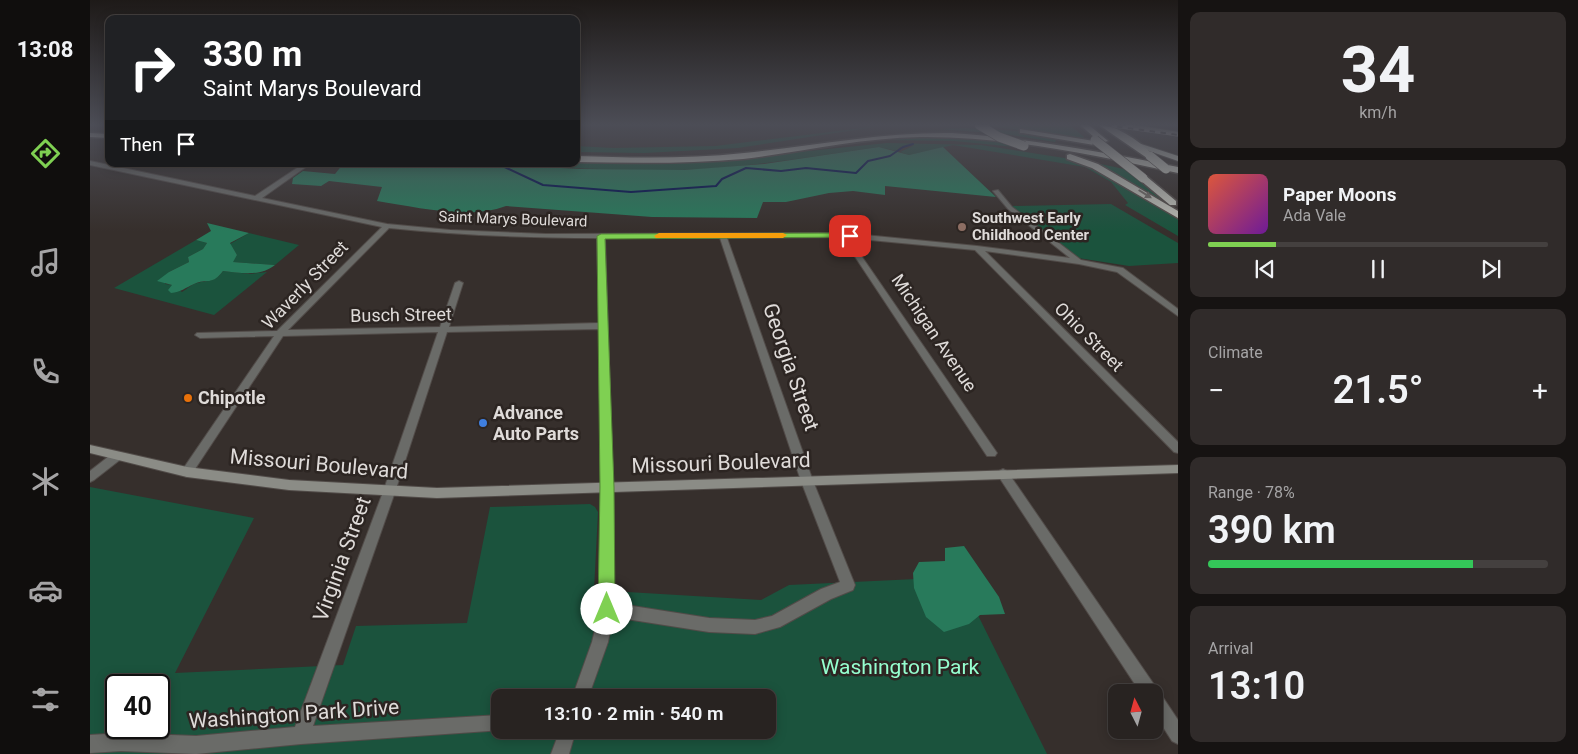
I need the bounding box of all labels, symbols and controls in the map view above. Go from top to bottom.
text: 34 [1341,32,1415,108]
text: 330 m [203,34,302,75]
icon: right [120,35,185,100]
text: 13:08 [17,37,73,62]
text: Saint Marys Boulevard [203,76,422,101]
text: km/h [1359,103,1397,122]
icon: arrive [172,130,200,158]
text: Then [120,133,162,156]
icon: directions [28,136,63,171]
text: Paper Moons [1283,183,1396,206]
one-way arrow [1138,190,1151,199]
text: Ada Vale [1283,206,1346,225]
street label: Saint Marys Boulevard [438,207,588,231]
place label: Southwest Early Childhood Center [972,209,1090,244]
pin [829,215,871,257]
marker: Southwest Early Childhood Center [956,221,968,233]
icon: arrive [836,222,864,250]
street label: Waverly Street [257,236,352,333]
icon: music [28,245,63,280]
icon: previous [1251,255,1279,283]
icon: pause [1364,255,1392,283]
icon: next [1477,255,1505,283]
street label: Michigan Avenue [887,270,981,395]
street label: Ohio Street [1050,298,1128,376]
street label: Georgia Street [758,300,824,434]
street label: Busch Street [350,303,452,326]
text: Climate [1208,343,1263,362]
icon: phone [28,354,63,389]
text: 21.5° [1333,368,1423,412]
text: − [1208,374,1224,407]
text: + [1532,374,1548,407]
place label: Chipotle [198,387,266,408]
marker: Chipotle [182,392,194,404]
place label: Advance Auto Parts [493,402,579,444]
marker: Advance Auto Parts [477,417,489,429]
street label: Missouri Boulevard [229,444,409,484]
street label: Missouri Boulevard [631,448,811,478]
icon: climate [28,464,63,499]
text: Range · 78% [1208,483,1295,502]
street label: Virginia Street [308,493,376,625]
text: 390 km [1208,508,1336,552]
icon: car [28,573,63,608]
position arrow [580,582,632,634]
text: Arrival [1208,639,1253,658]
park label: Washington Park [821,655,980,679]
text: 13:10 [1208,664,1305,708]
speed limit sign: 40 [105,674,170,739]
icon: filters [28,682,63,717]
north arrow [1108,684,1162,739]
map controls [1108,684,1163,739]
street label: Washington Park Drive [188,695,400,733]
text: 13:10 · 2 min · 540 m [543,702,724,725]

